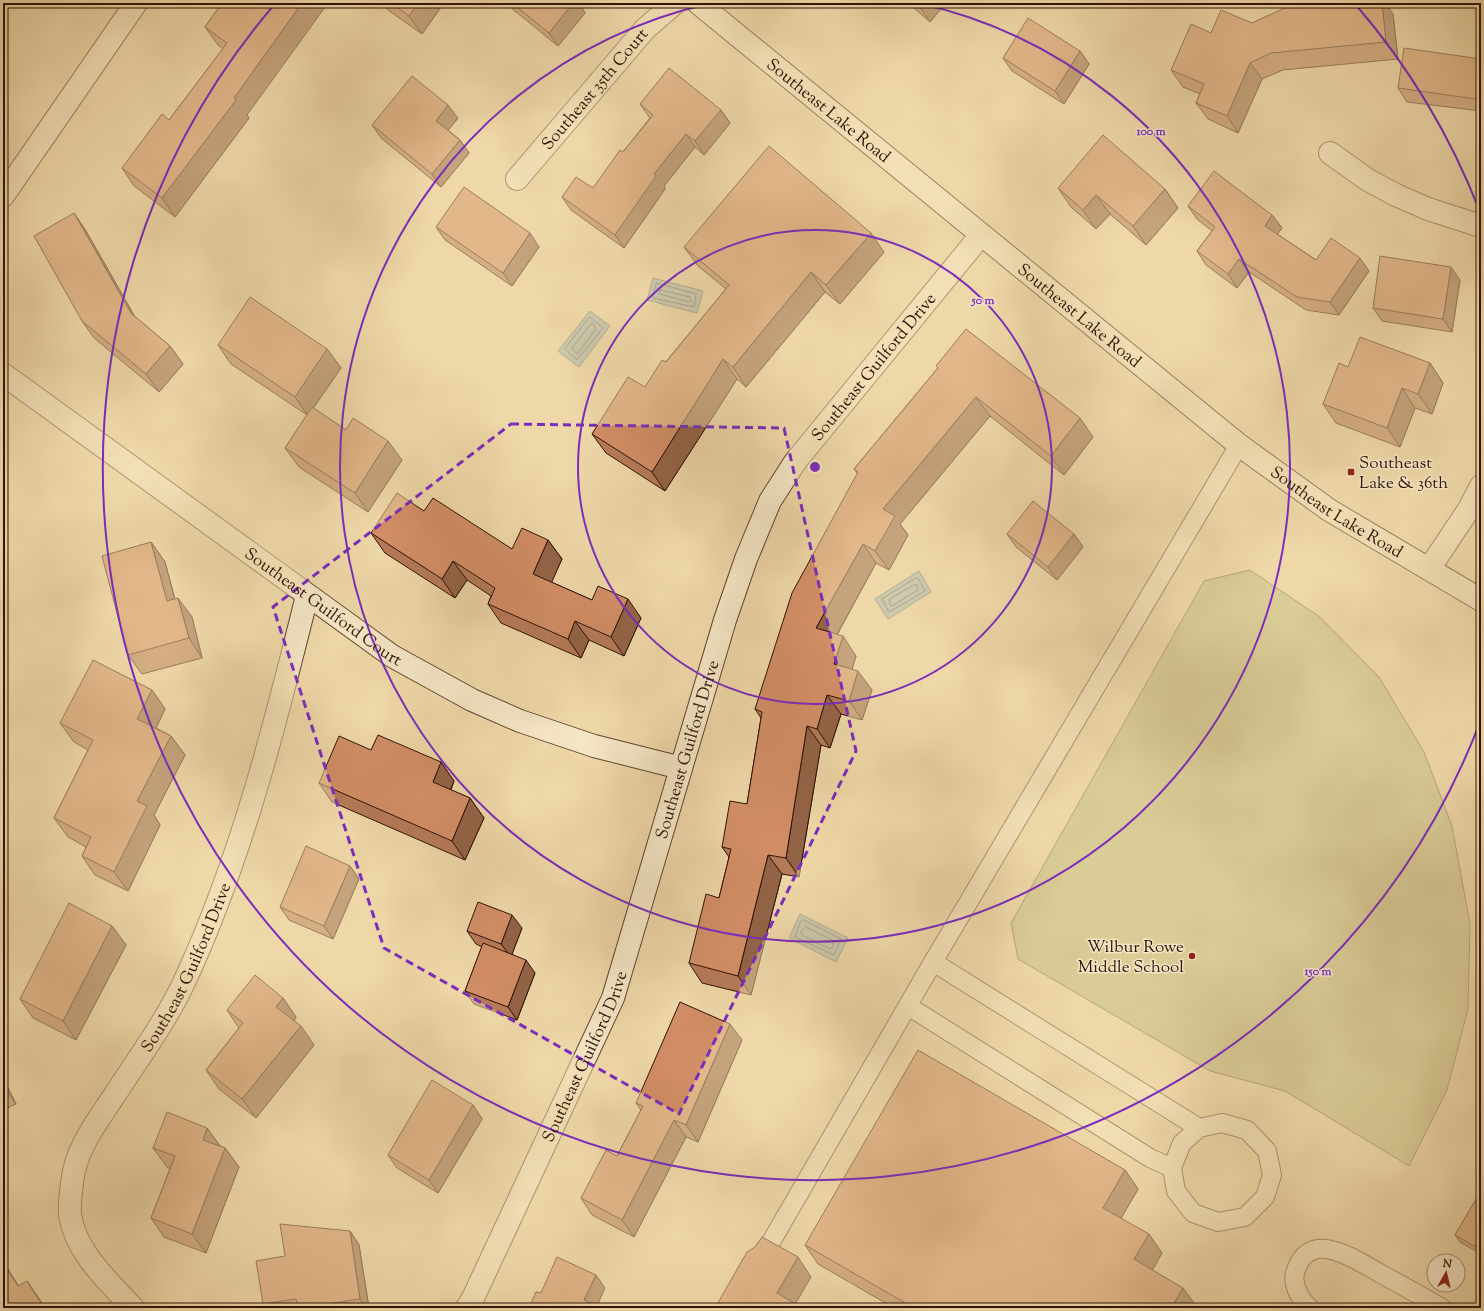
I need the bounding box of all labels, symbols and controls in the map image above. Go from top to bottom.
street label: Southeast 35th Court [537,23,655,156]
street label: Southeast Lake Road [761,54,895,170]
text: 100 m [1135,123,1166,141]
street label: Southeast Lake Road [1011,259,1146,375]
street label: Southeast Guilford Drive [807,288,943,447]
text: 50 m [971,292,995,310]
place label: Southeast Lake & 36th [1359,452,1448,496]
centre of rings [808,460,822,474]
street label: Southeast Lake Road [1264,461,1407,565]
marker: Southeast Lake & 36th [1346,467,1356,477]
street label: Southeast Guilford Court [239,543,406,673]
street label: Southeast Guilford Drive [651,658,726,842]
street label: Southeast Guilford Drive [136,880,238,1058]
place label: Wilbur Rowe Middle School [1078,936,1184,980]
marker: Wilbur Rowe Middle School [1187,951,1197,961]
text: 150 m [1303,963,1332,981]
street label: Southeast Guilford Drive [537,968,634,1147]
north arrow [1426,1253,1466,1293]
text: N [1441,1255,1453,1273]

